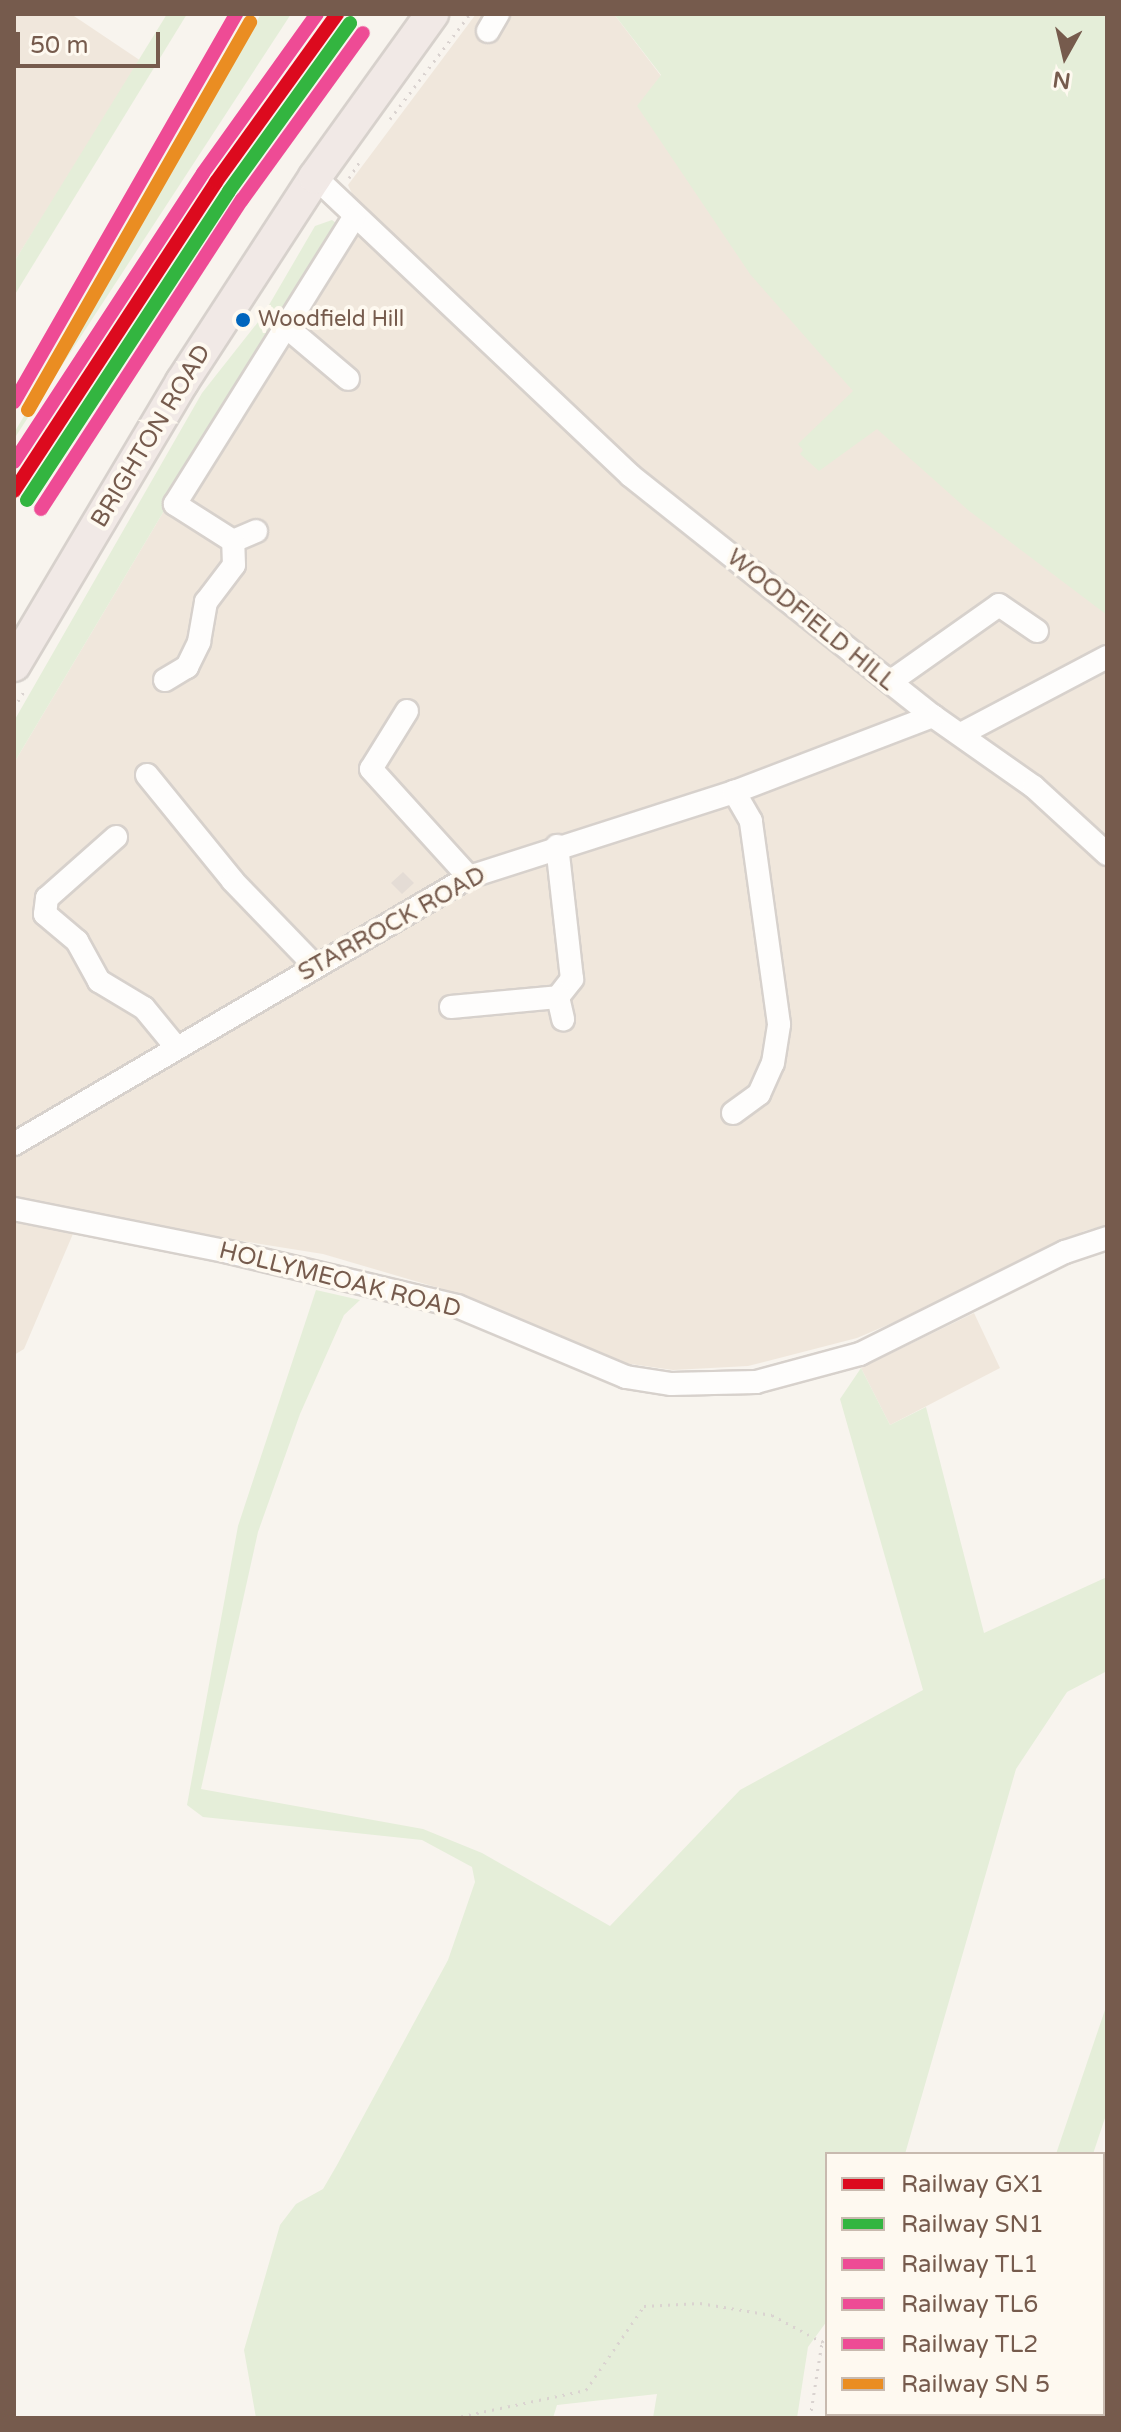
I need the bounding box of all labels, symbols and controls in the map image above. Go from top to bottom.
scale bar [20,16,164,66]
north arrow [1025,16,1105,96]
text: 50 m [30,31,88,60]
text: N [1051,66,1072,94]
place label: Woodfield Hill [258,307,404,333]
marker: Woodfield Hill [235,312,251,328]
street label: BRIGHTON ROAD [85,339,217,533]
street label: WOODFIELD HILL [721,543,901,697]
street label: STARROCK ROAD [293,861,491,987]
street label: HOLLYMEOAK ROAD [216,1236,464,1324]
legend [825,2152,1105,2416]
text: Railway GX1 [901,2170,1044,2199]
text: Railway SN1 [901,2210,1044,2239]
text: Railway TL1 [901,2250,1038,2279]
text: Railway TL6 [901,2290,1038,2319]
text: Railway TL2 [901,2330,1038,2359]
text: Railway SN 5 [901,2370,1050,2399]

